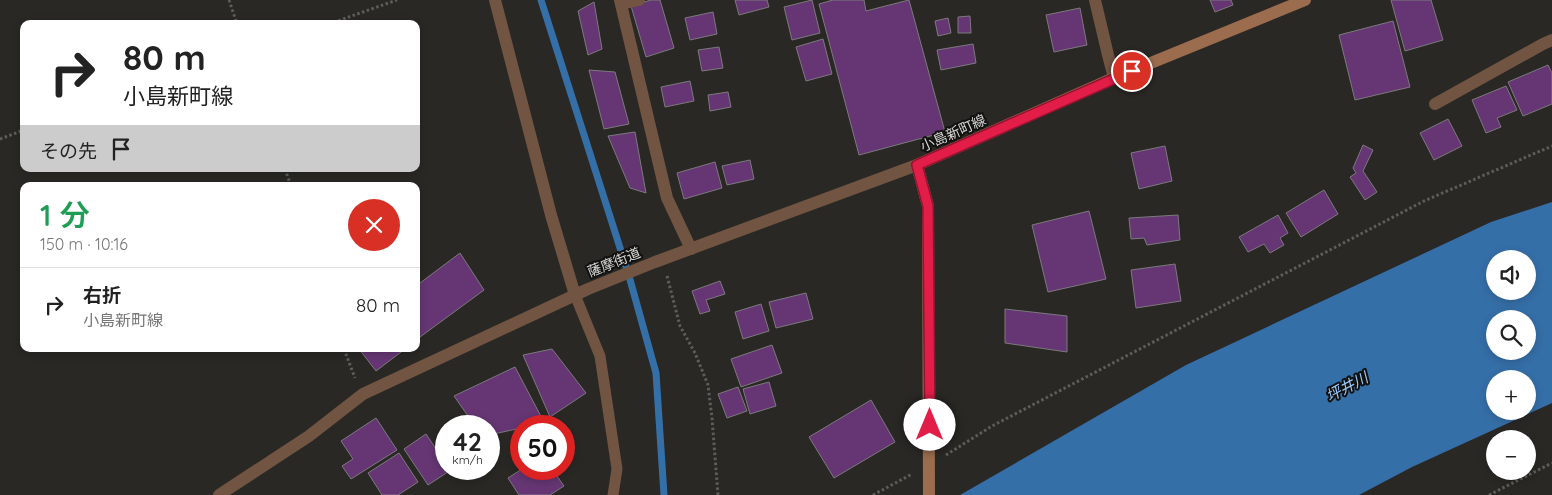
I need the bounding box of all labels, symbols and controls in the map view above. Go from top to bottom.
text: 80 m [123,35,206,79]
icon: right [40,40,105,105]
pin [1111,50,1153,92]
icon: arrive [1118,57,1146,85]
text: 小島新町線 [123,82,233,110]
street label: 小島新町線 [917,111,989,155]
icon: arrive [107,135,135,163]
text: その先 [40,139,97,163]
text: 1 分 [40,196,90,234]
button: close [348,199,400,251]
text: 150 m · 10:16 [40,234,128,254]
street label: 薩摩街道 [585,243,643,281]
map controls [1486,250,1536,480]
button: sound [1486,250,1536,300]
text: 右折 [83,283,121,307]
icon: right [40,291,68,319]
text: 80 m [356,293,400,317]
text: 小島新町線 [83,310,163,330]
button: search [1486,310,1536,360]
water label: 坪井川 [1322,367,1373,406]
button: + [1486,370,1536,420]
position arrow [903,398,955,450]
speed limit sign: 50 [510,415,575,480]
text: 42 [453,426,482,457]
button: − [1486,430,1536,480]
text: km/h [452,452,483,467]

